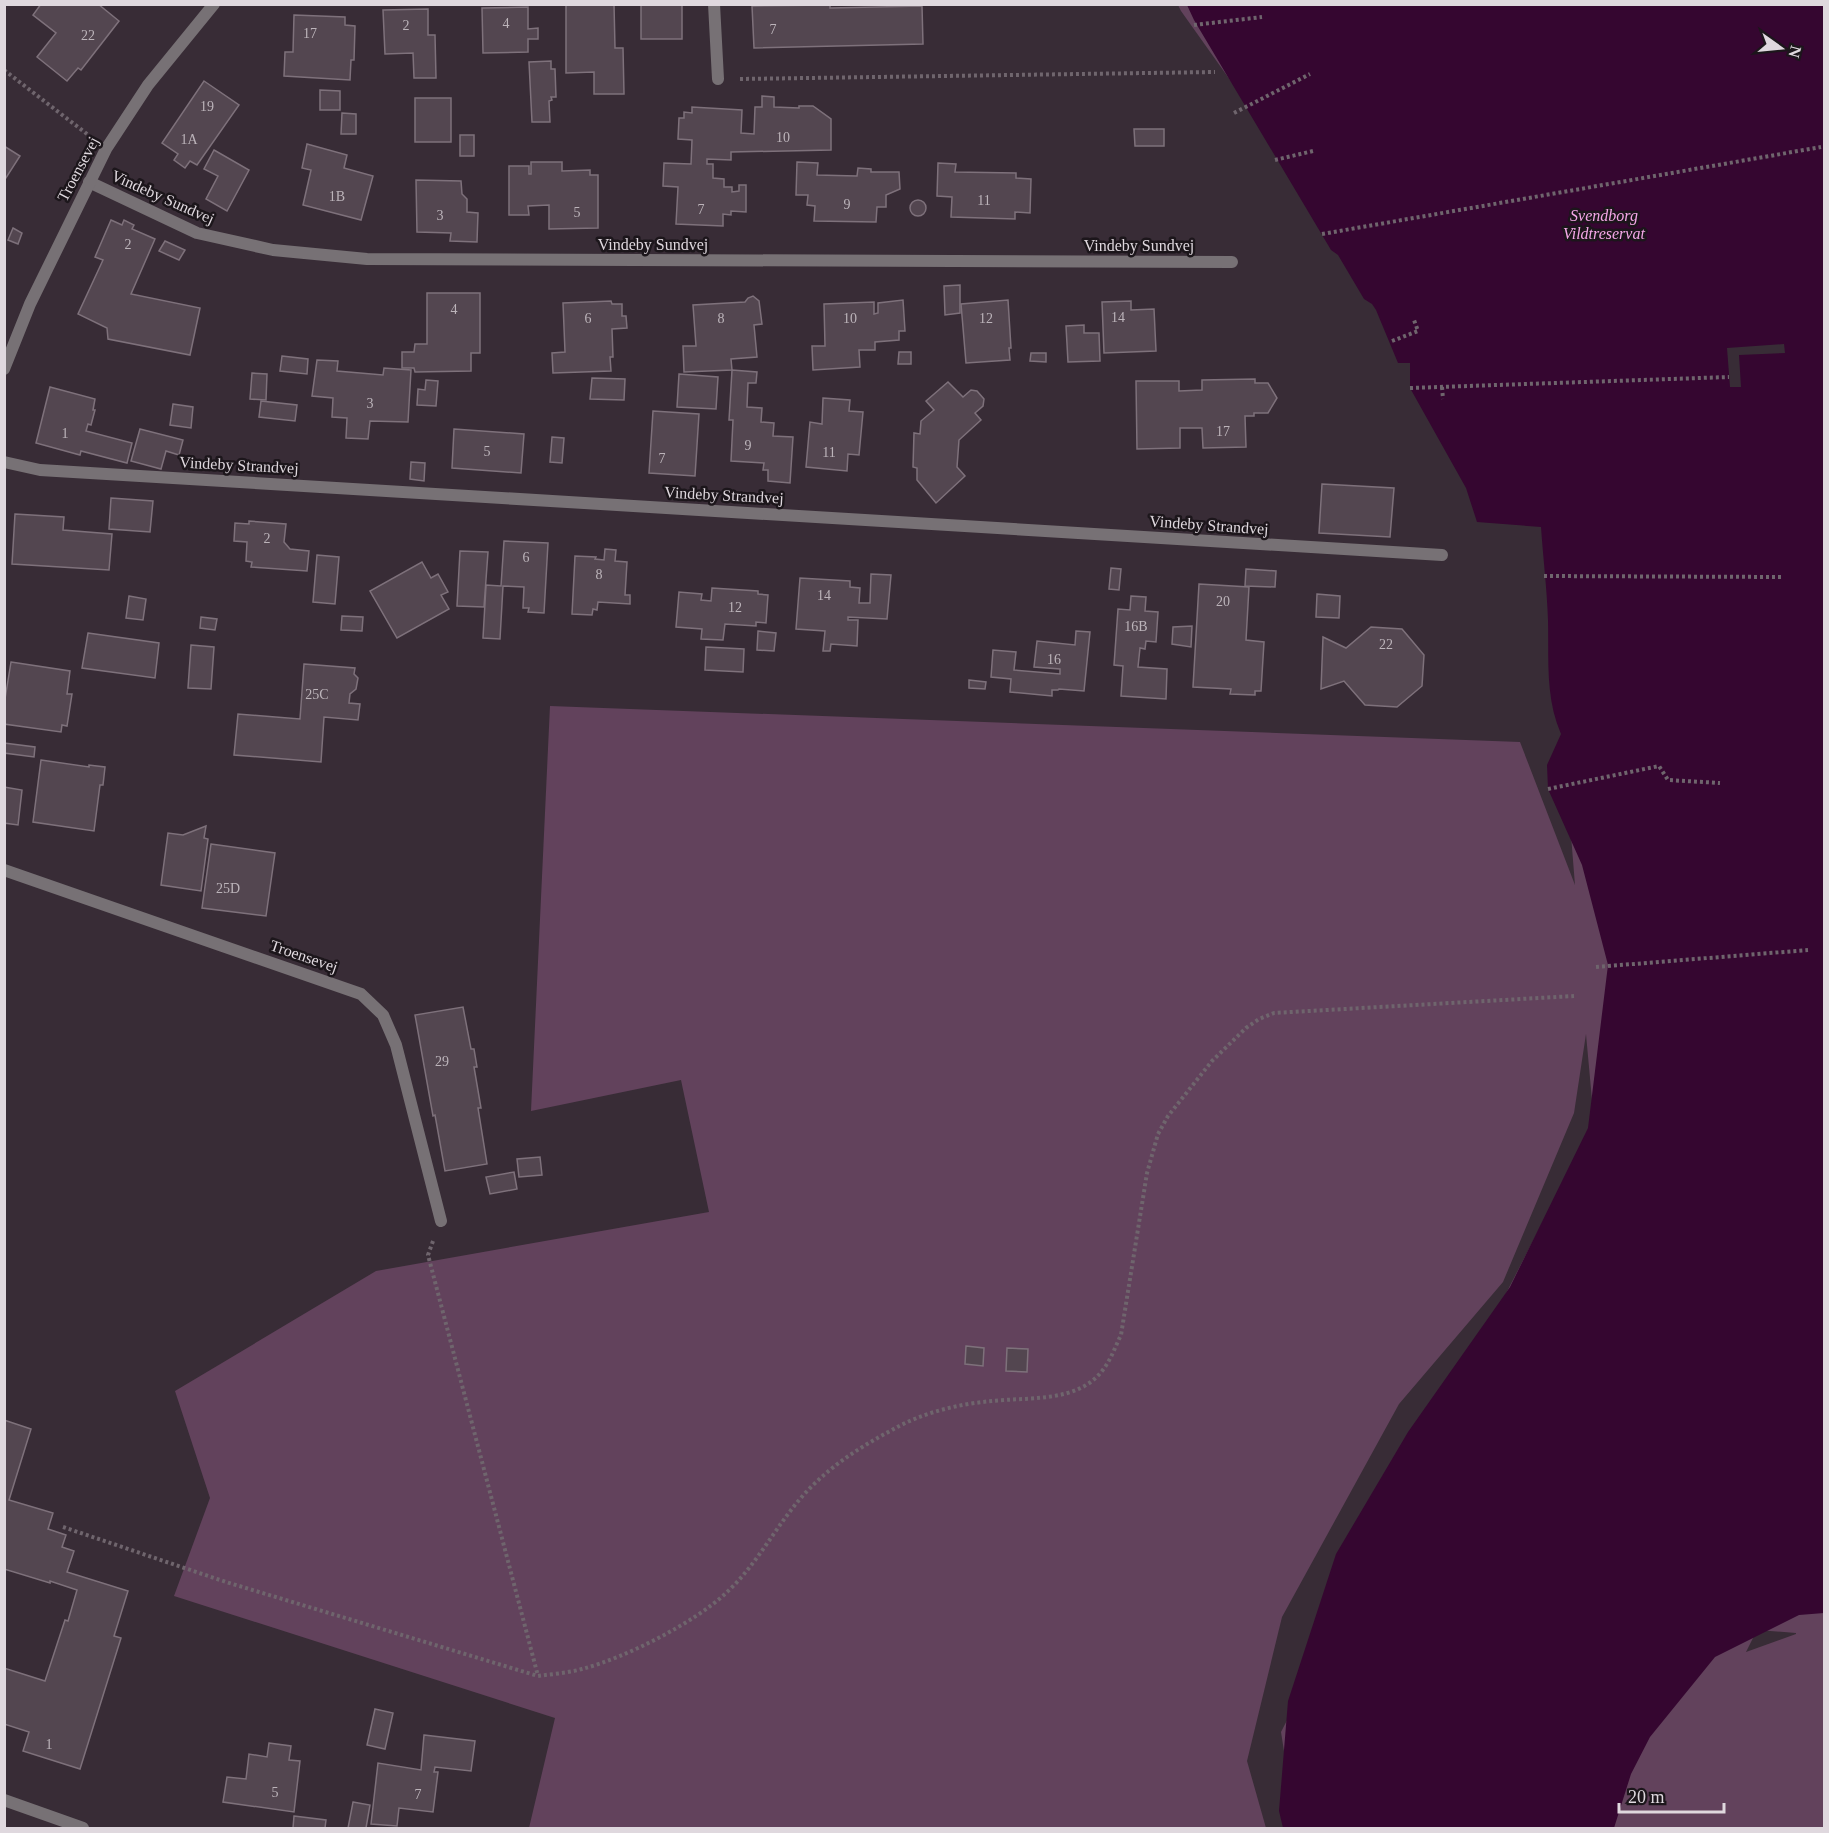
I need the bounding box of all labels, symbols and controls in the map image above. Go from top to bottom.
house number: 4 [503,16,510,31]
house number: 2 [403,18,410,33]
north arrow [1751,18,1811,78]
house number: 7 [770,22,777,37]
house number: 17 [303,26,317,41]
house number: 22 [81,28,95,43]
text: N [1785,44,1805,60]
house number: 19 [200,99,214,114]
house number: 10 [776,130,790,145]
house number: 1A [180,132,198,147]
street label: Troensevej [54,134,103,205]
street label: Vindeby Sundvej [109,167,217,228]
house number: 1B [329,189,345,204]
house number: 11 [977,193,991,208]
house number: 9 [844,197,851,212]
house number: 7 [698,202,705,217]
house number: 5 [574,205,581,220]
park label: Svendborg Vildtreservat [1563,207,1645,242]
house number: 3 [437,208,444,223]
street label: Vindeby Sundvej [598,236,708,254]
house number: 2 [125,237,132,252]
street label: Vindeby Sundvej [1084,237,1194,255]
house number: 4 [451,302,458,317]
house number: 14 [1111,310,1125,325]
house number: 6 [585,311,592,326]
house number: 8 [718,311,725,326]
house number: 10 [843,311,857,326]
house number: 12 [979,311,993,326]
house number: 3 [367,396,374,411]
house number: 17 [1216,424,1230,439]
house number: 1 [62,426,69,441]
house number: 9 [745,438,752,453]
house number: 5 [484,444,491,459]
house number: 11 [822,445,836,460]
house number: 7 [659,451,666,466]
street label: Vindeby Strandvej [179,453,299,478]
street label: Vindeby Strandvej [664,483,784,508]
street label: Vindeby Strandvej [1149,512,1269,539]
house number: 2 [264,531,271,546]
house number: 6 [523,550,530,565]
house number: 8 [596,567,603,582]
house number: 14 [817,588,831,603]
house number: 20 [1216,594,1230,609]
house number: 12 [728,600,742,615]
house number: 16B [1124,619,1148,634]
house number: 22 [1379,637,1393,652]
house number: 16 [1047,652,1061,667]
house number: 25C [305,687,329,702]
house number: 25D [216,881,240,896]
street label: Troensevej [268,936,340,976]
house number: 29 [435,1054,449,1069]
house number: 1 [46,1737,53,1752]
scale bar [1619,1776,1724,1814]
house number: 5 [272,1785,279,1800]
house number: 7 [415,1787,422,1802]
text: 20 m [1628,1787,1665,1807]

